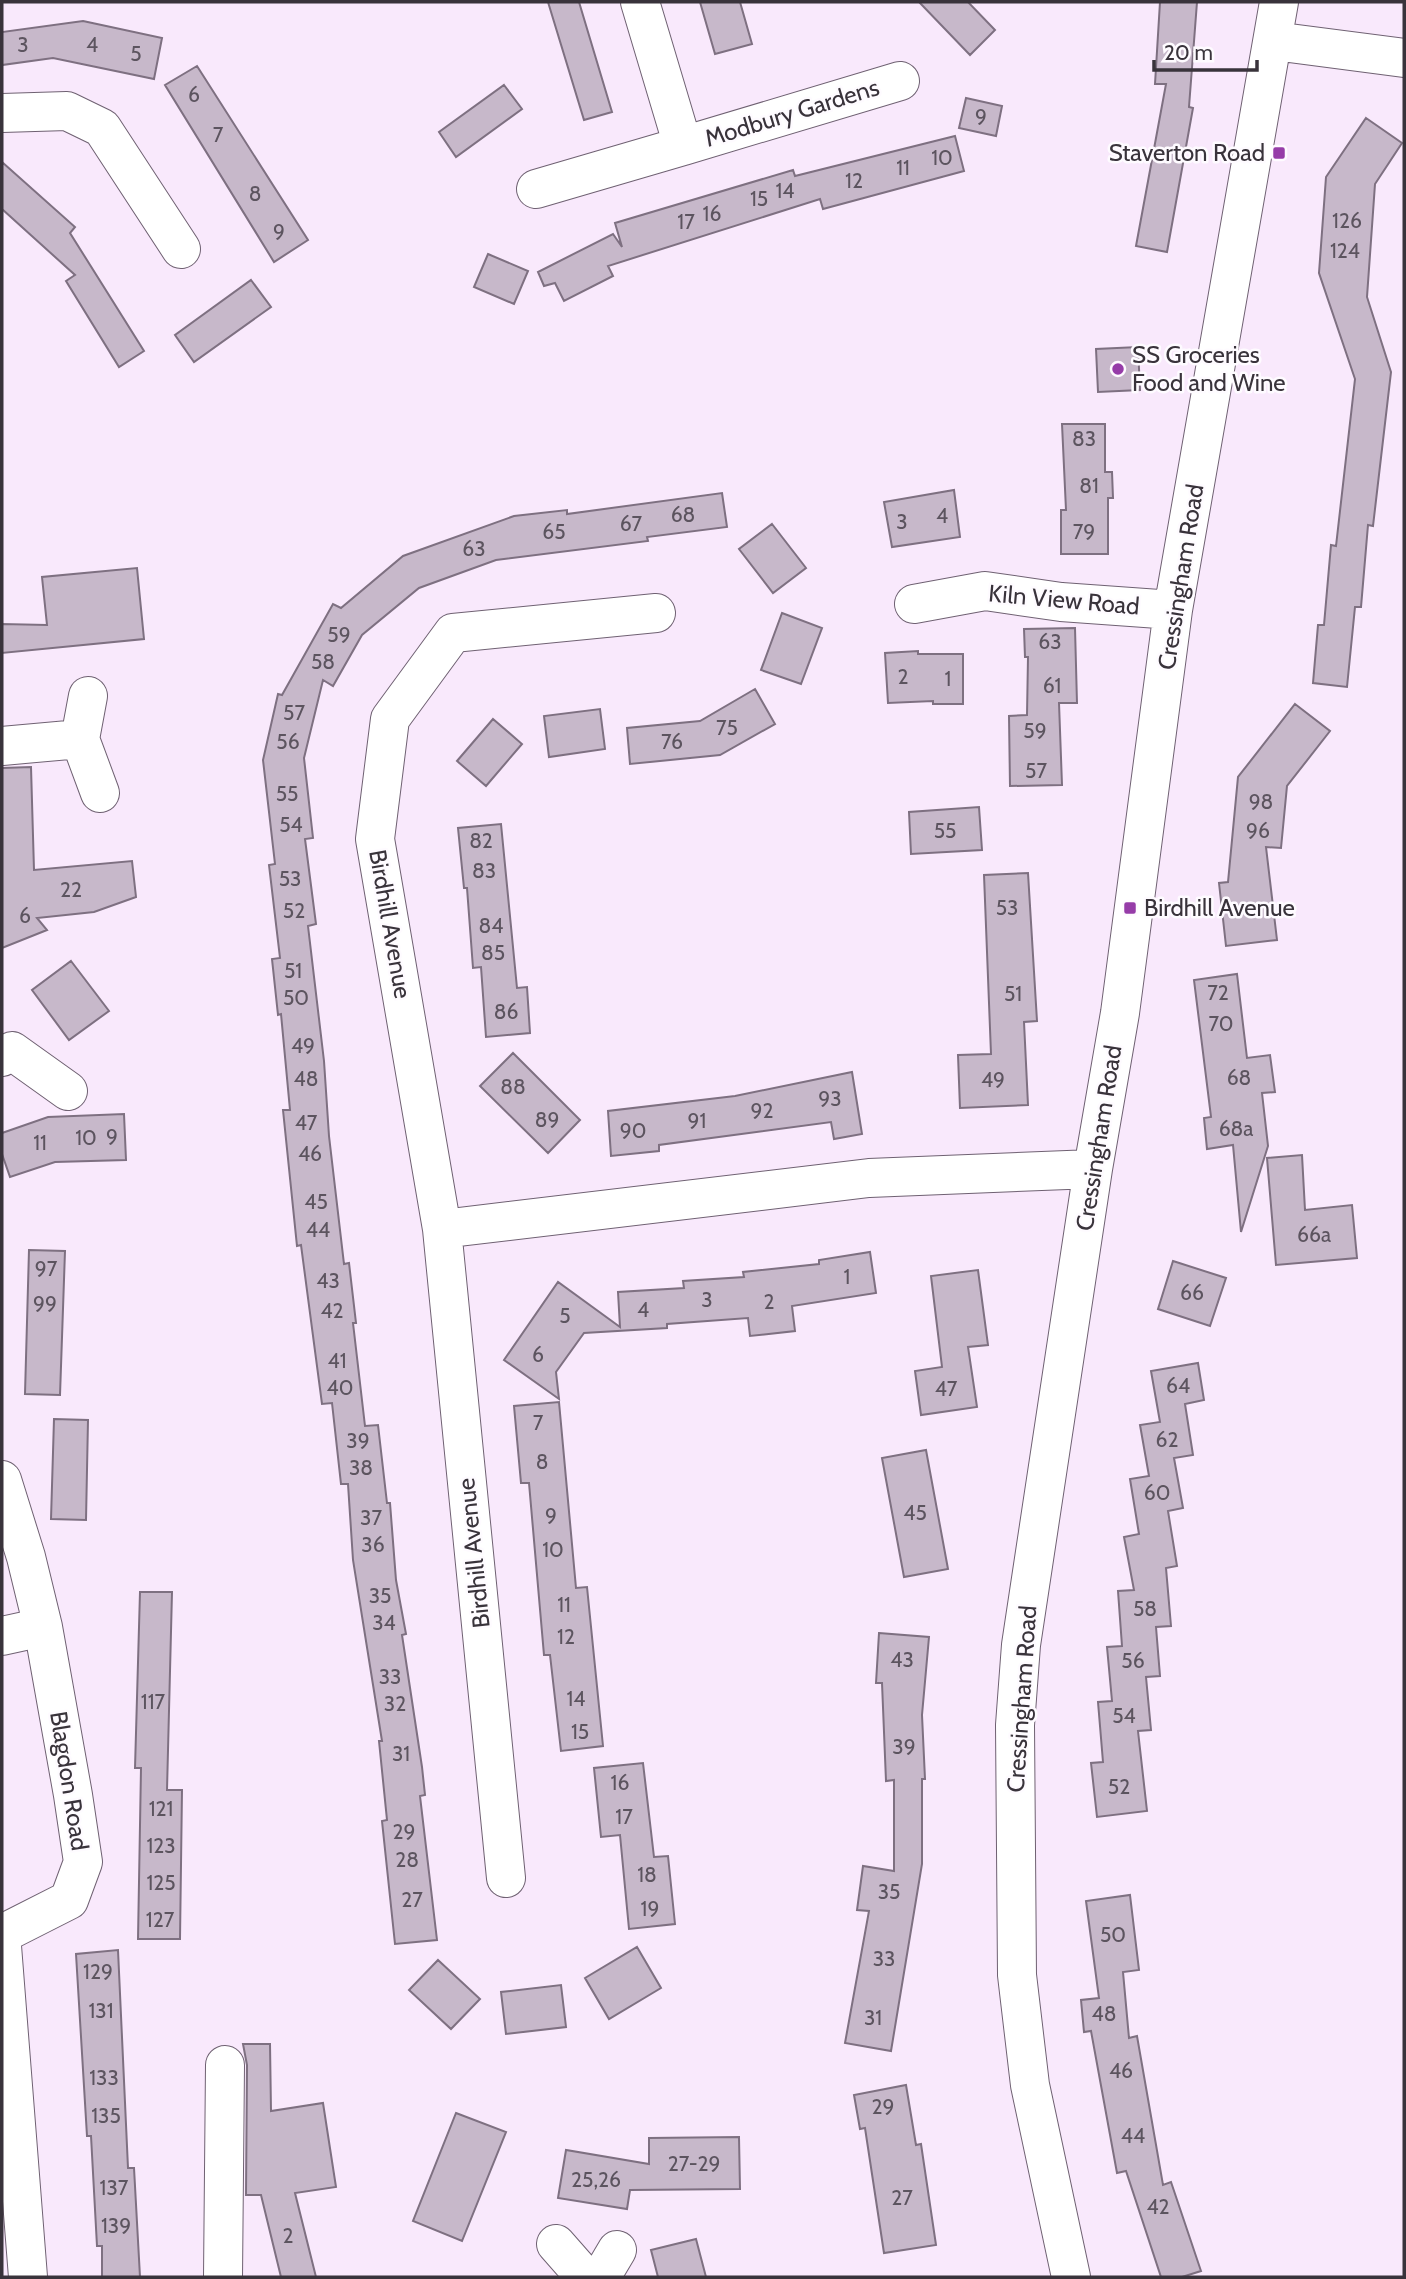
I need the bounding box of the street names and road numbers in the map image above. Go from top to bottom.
street label: Modbury Gardens [701,72,883,153]
street label: Cressingham Road [1152,482,1209,672]
street label: Kiln View Road [987,578,1141,621]
street label: Birdhill Avenue [363,847,418,1001]
street label: Cressingham Road [1070,1043,1127,1233]
street label: Birdhill Avenue [451,1477,496,1630]
street label: Cressingham Road [1000,1604,1043,1794]
street label: Blagdon Road [44,1709,95,1853]

